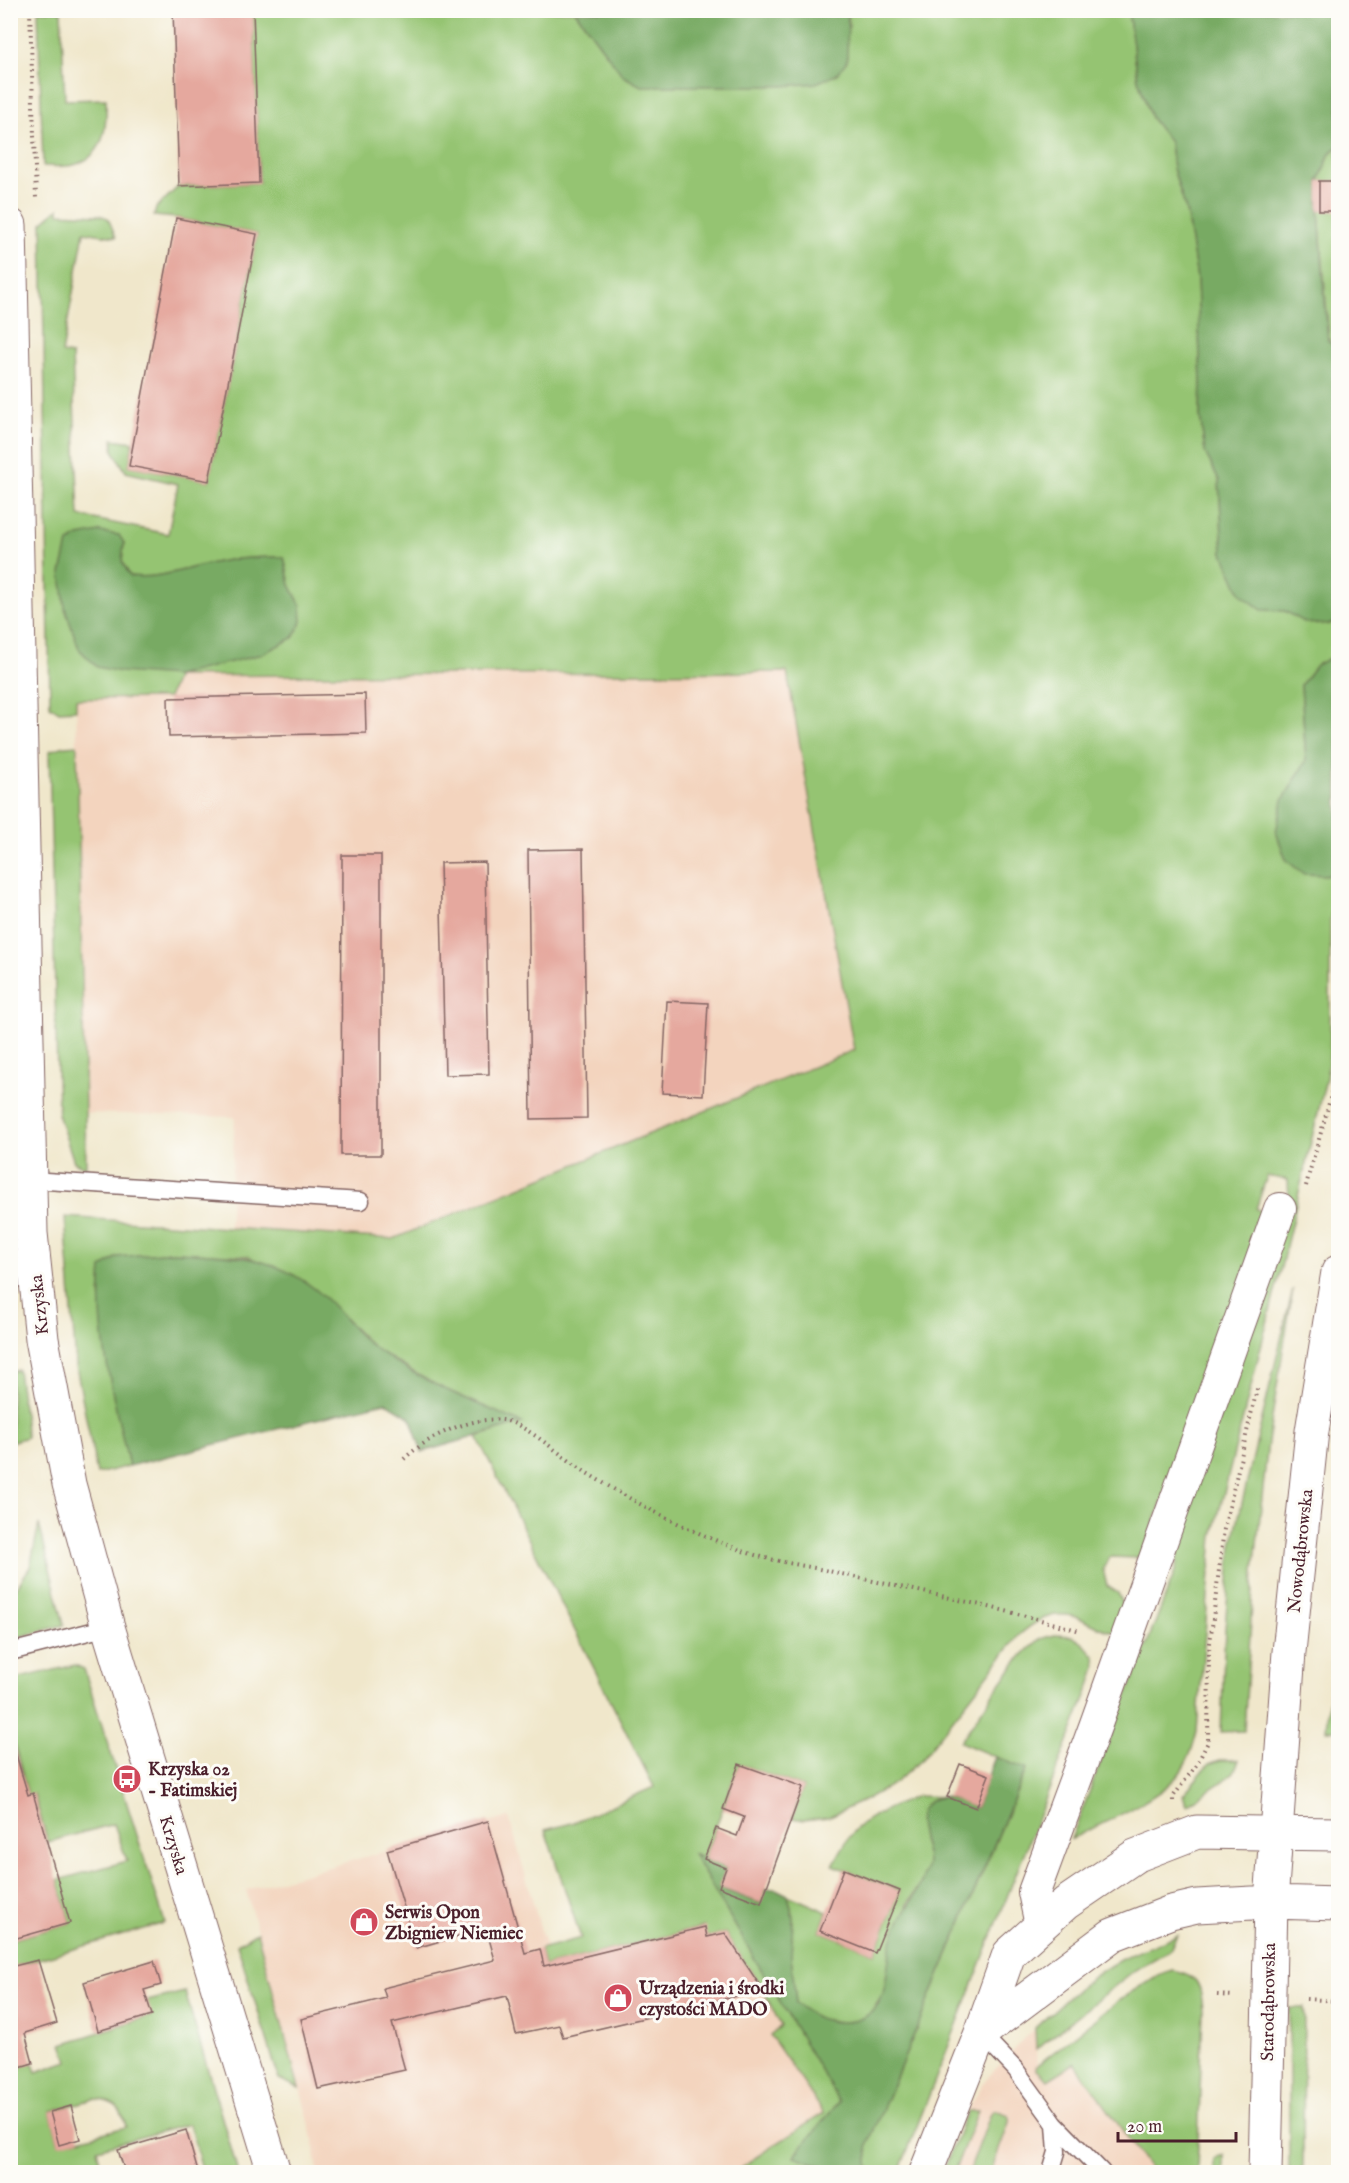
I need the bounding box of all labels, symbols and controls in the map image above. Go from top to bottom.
street label: Krzyska [26,1273,55,1336]
street label: Nowodąbrowska [1284,1488,1319,1614]
place label: Krzyska 02 - Fatimskiej [148,1759,237,1803]
bus stop icon: Krzyska 02 - Fatimskiej [111,1763,143,1795]
street label: Krzyska [153,1813,192,1878]
place label: Serwis Opon Zbigniew Niemiec [385,1902,523,1946]
shop icon: Serwis Opon Zbigniew Niemiec [348,1906,380,1938]
street label: Starodąbrowska [1257,1943,1282,2061]
place label: Urządzenia i środki czystości MADO [638,1978,784,2022]
shop icon: Urządzenia i środki czystości MADO [602,1982,634,2014]
scale bar [1118,2105,1236,2143]
text: 20 m [1127,2116,1162,2139]

